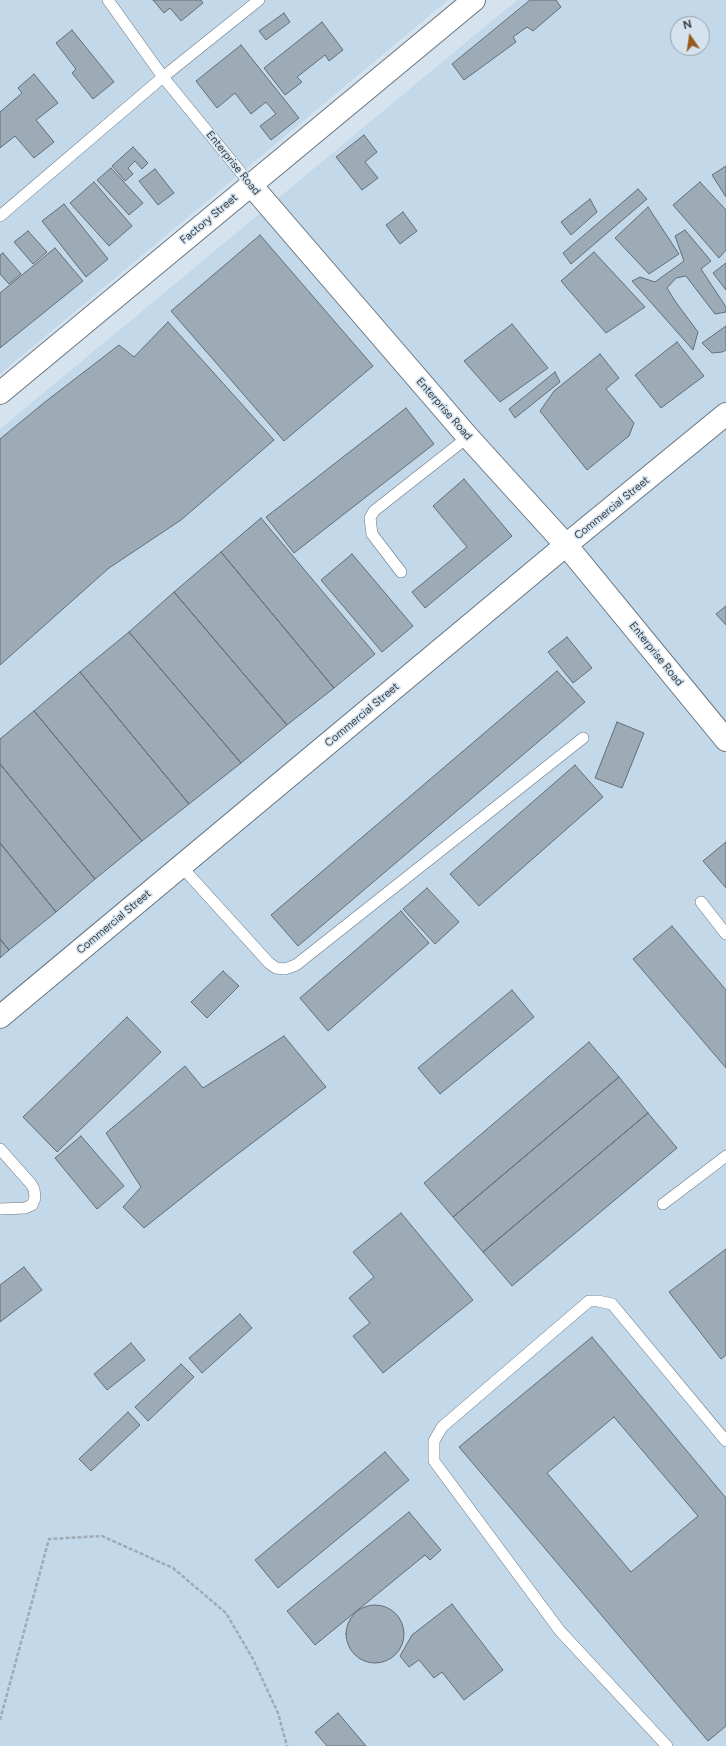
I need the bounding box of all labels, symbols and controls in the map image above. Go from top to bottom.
north arrow [670,16,710,56]
text: N [682,18,693,32]
street label: Enterprise Road [203,128,263,198]
street label: Factory Street [178,191,240,247]
street label: Enterprise Road [413,375,475,443]
street label: Commercial Street [572,474,652,542]
street label: Enterprise Road [626,619,686,689]
street label: Commercial Street [322,680,402,750]
street label: Commercial Street [74,887,154,957]

